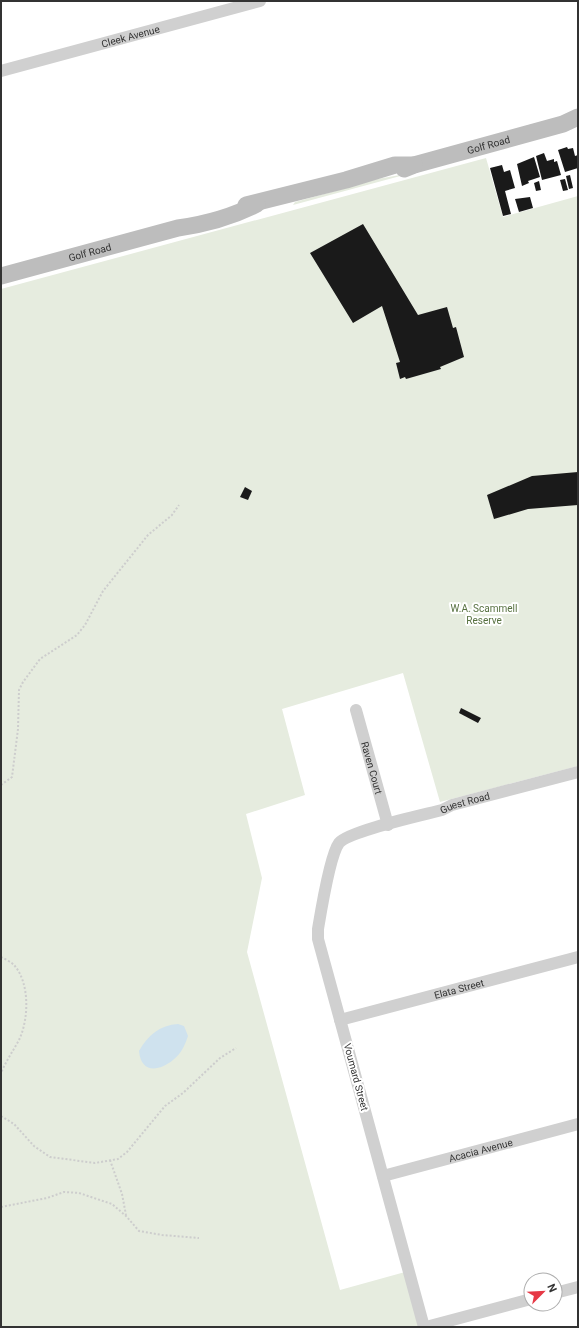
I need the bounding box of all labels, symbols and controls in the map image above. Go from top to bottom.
street label: Cleek Avenue [100,23,161,49]
street label: Golf Road [466,133,511,156]
street label: Golf Road [67,241,112,263]
park label: W.A. Scammell Reserve [451,603,517,626]
street label: Raven Court [360,740,385,795]
street label: Guest Road [438,790,491,816]
street label: Elata Street [433,977,485,1000]
street label: Voumard Street [342,1042,370,1112]
street label: Acacia Avenue [447,1136,514,1164]
north arrow [523,1272,563,1312]
text: N [544,1282,559,1295]

